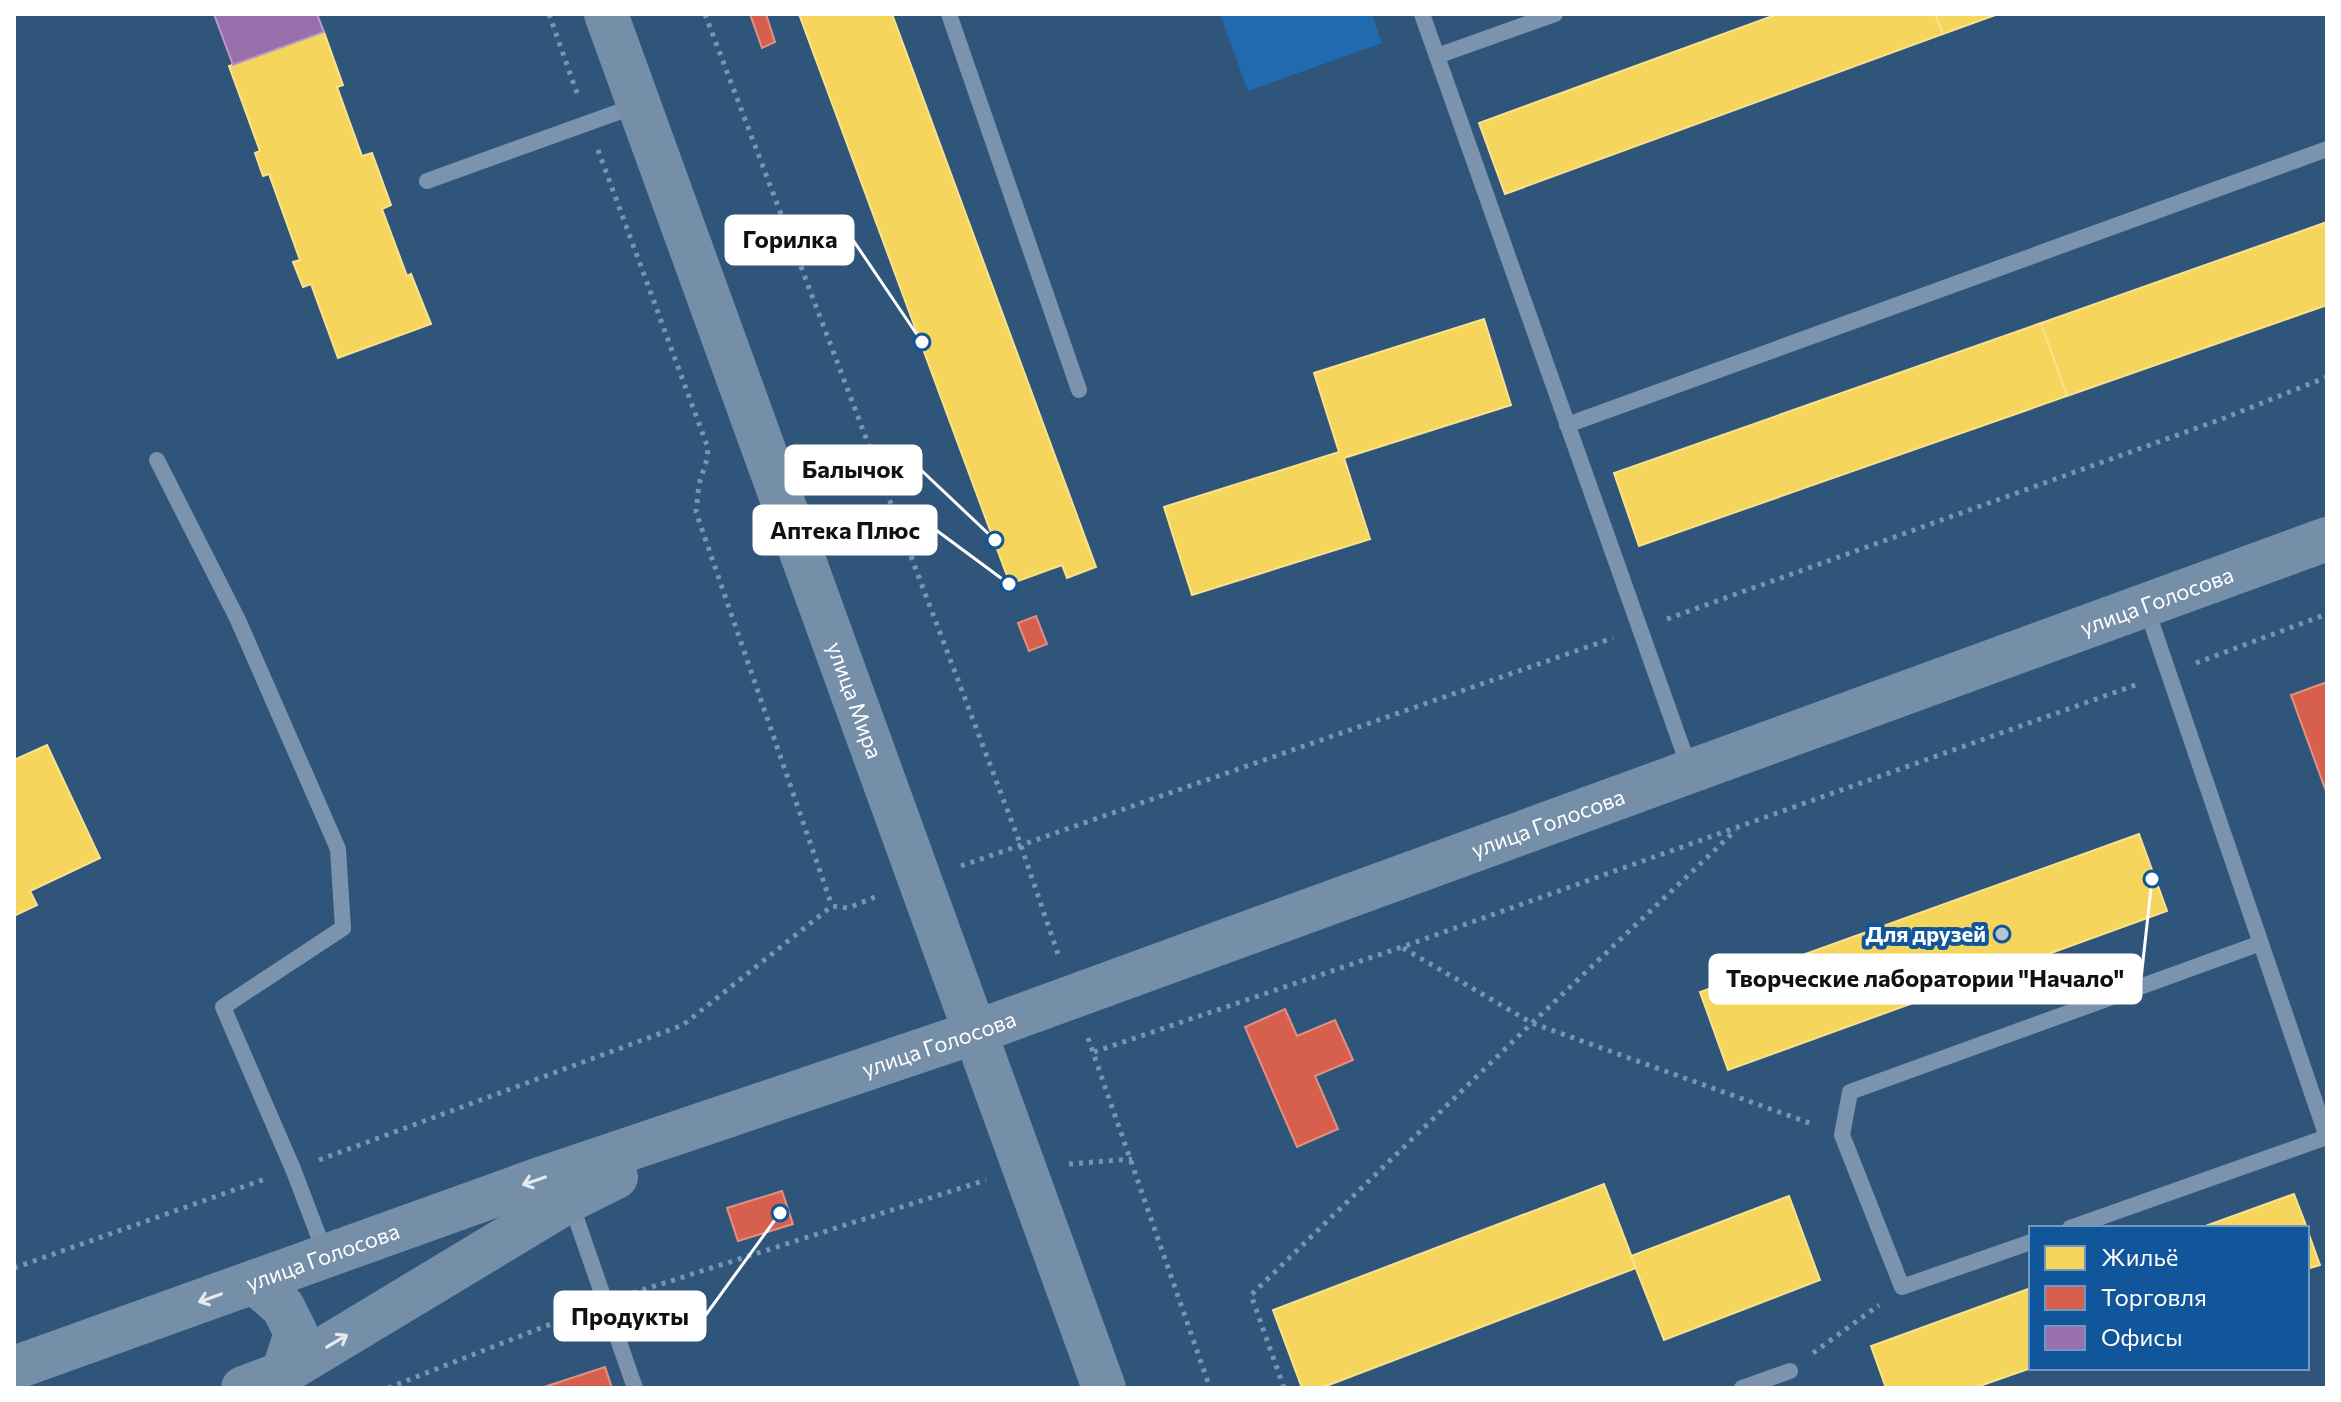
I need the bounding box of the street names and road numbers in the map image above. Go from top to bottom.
street label: улица Голосова [2076,560,2237,641]
street label: улица Мира [822,638,889,762]
street label: улица Голосова [1468,782,1628,863]
street label: улица Голосова [858,1005,1020,1083]
street label: улица Голосова [242,1217,403,1297]

